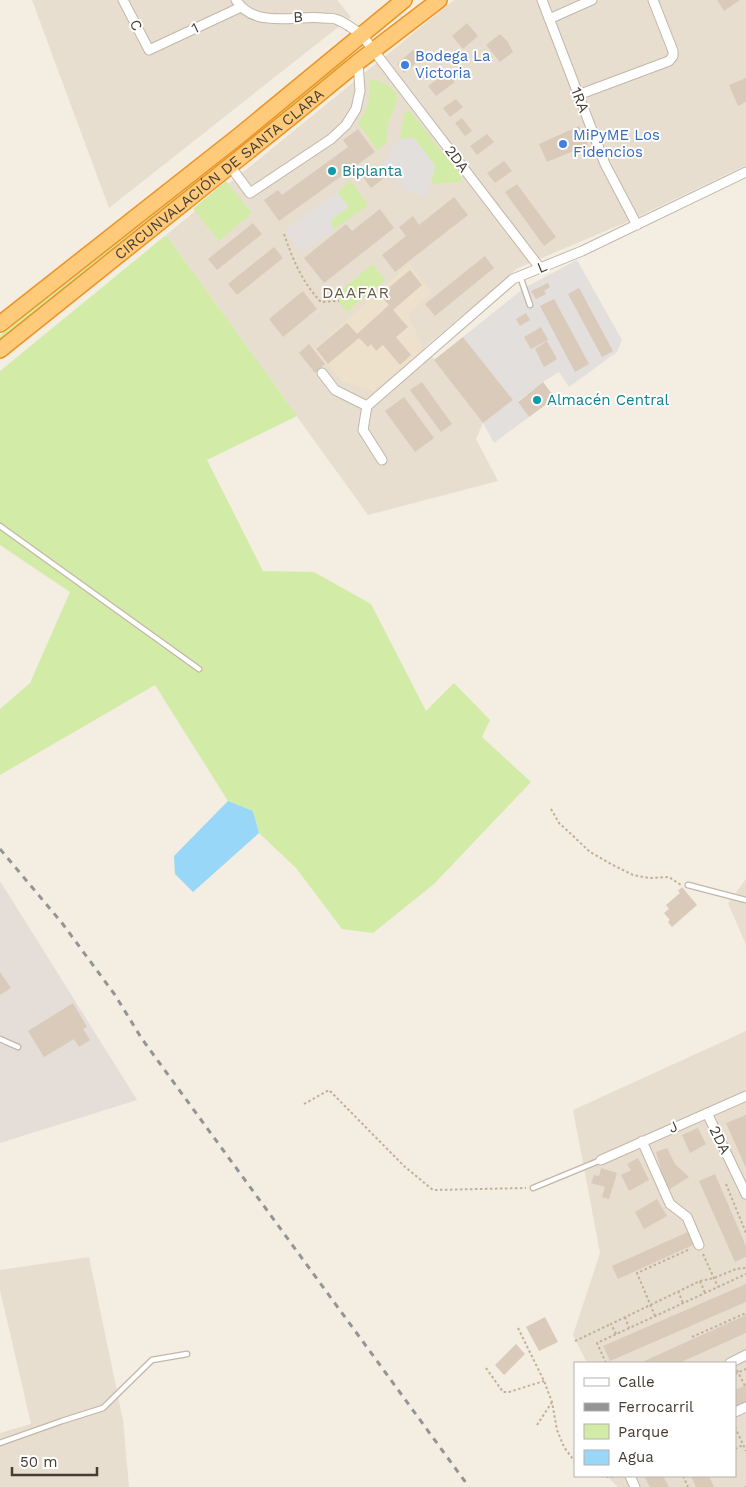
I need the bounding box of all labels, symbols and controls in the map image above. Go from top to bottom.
street label: B [293,8,303,26]
street label: C [126,16,146,34]
street label: 1 [189,19,201,37]
place label: Bodega La Victoria [415,47,491,82]
marker: Bodega La Victoria [399,59,411,71]
street label: CIRCUNVALACIÓN DE SANTA CLARA [111,85,328,264]
street label: 1RA [567,85,593,115]
place label: MiPyME Los Fidencios [573,126,660,161]
marker: MiPyME Los Fidencios [557,138,569,150]
street label: 2DA [441,142,473,176]
place label: Biplanta [342,162,403,180]
marker: Biplanta [326,165,338,177]
street label: L [534,257,550,277]
district label: DAAFAR [322,283,390,302]
place label: Almacén Central [547,391,670,409]
marker: Almacén Central [531,394,543,406]
street label: J [665,1117,681,1137]
street label: 2DA [706,1123,735,1157]
legend [574,1362,736,1477]
text: Calle [618,1373,655,1391]
text: Ferrocarril [618,1398,694,1416]
text: Parque [618,1423,669,1441]
scale bar [12,1444,98,1476]
text: Agua [618,1448,654,1466]
text: 50 m [20,1453,57,1471]

